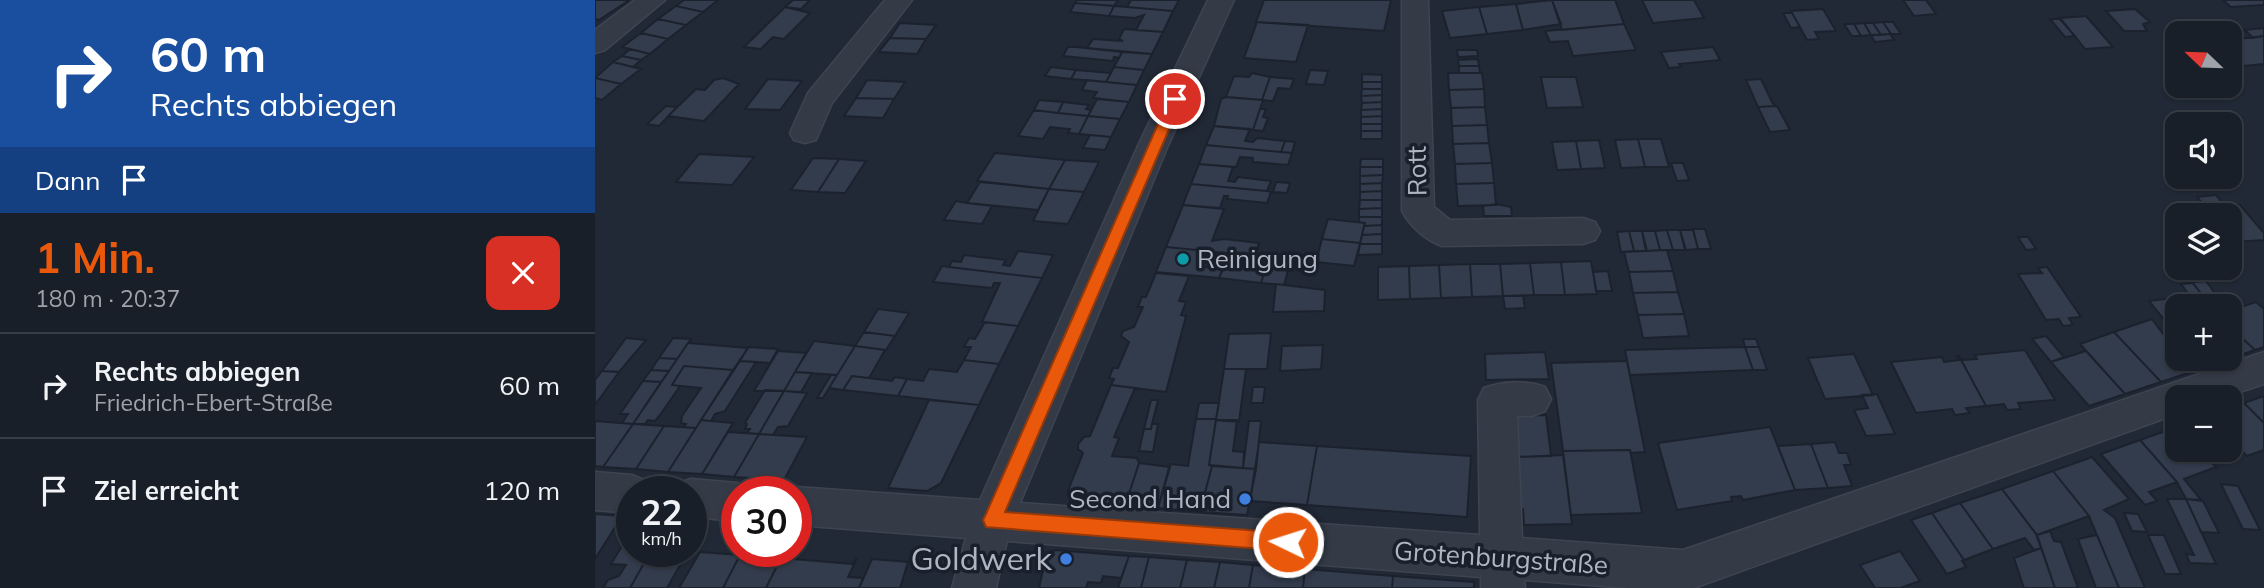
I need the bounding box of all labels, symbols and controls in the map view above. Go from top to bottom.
north arrow [2165,21,2242,98]
map controls [2165,21,2242,462]
text: 60 m [150,23,266,84]
icon: right [35,28,126,119]
pin [1145,69,1205,129]
icon: arrive [1156,80,1194,118]
text: Rechts abbiegen [150,84,397,124]
button: sound [2165,112,2242,189]
street label: Rott [1400,146,1433,196]
icon: arrive [115,161,153,199]
text: Dann [35,164,101,197]
button: layers [2165,203,2242,280]
text: 1 Min. [35,231,155,284]
button: close [486,236,560,310]
place label: Reinigung [1197,242,1318,275]
marker: Reinigung [1175,251,1191,267]
text: 180 m · 20:37 [35,284,180,313]
button: + [2165,294,2242,371]
text: Rechts abbiegen [94,355,300,388]
icon: right [35,367,73,405]
text: 60 m [499,369,560,402]
button: − [2165,385,2242,462]
text: Friedrich-Ebert-Straße [94,388,333,417]
icon: arrive [35,472,73,510]
text: Ziel erreicht [94,474,239,507]
text: 120 m [484,474,560,507]
speed limit sign: 30 [721,476,812,567]
place label: Second Hand [1069,482,1231,515]
text: 22 [640,490,683,534]
marker: Second Hand [1237,491,1253,507]
position arrow [1251,505,1325,579]
text: km/h [641,527,682,550]
street label: Grotenburgstraße [1393,534,1609,581]
place label: Goldwerk [910,538,1053,578]
marker: Goldwerk [1058,551,1074,567]

